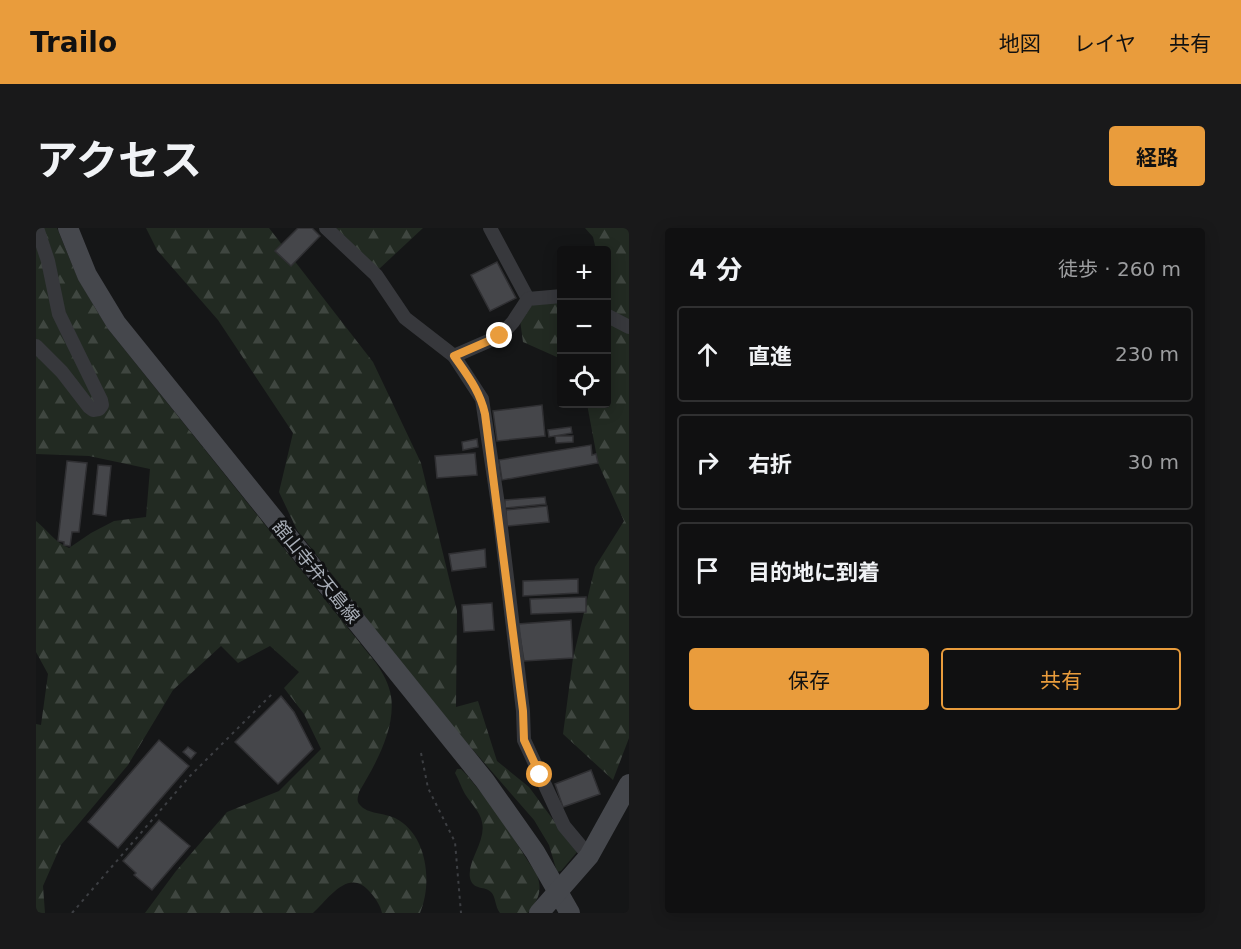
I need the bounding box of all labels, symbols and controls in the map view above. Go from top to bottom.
text: Trailo [30,26,117,59]
text: 地図 [999,32,1041,56]
text: レイヤ [1074,32,1136,56]
text: 共有 [1169,32,1211,56]
button: 経路 [1109,126,1205,186]
text: アクセス [36,136,202,185]
map controls [557,246,611,408]
button: + [557,246,611,300]
text: 4 分 [689,255,742,285]
text: 徒歩 · 260 m [1058,257,1181,281]
button: − [557,300,611,354]
route end [486,322,512,348]
icon: ahead [691,338,724,371]
text: 230 m [1115,342,1179,366]
text: 直進 [748,344,792,369]
button: locate [557,354,611,408]
icon: right [691,446,724,479]
text: 30 m [1128,450,1179,474]
text: 右折 [748,452,792,477]
street label: 舘山寺弁天島線 [269,516,364,627]
icon: arrive [691,554,724,587]
text: 目的地に到着 [748,560,880,585]
button: 保存 [689,648,929,710]
button: 共有 [941,648,1181,710]
route start [526,761,552,787]

